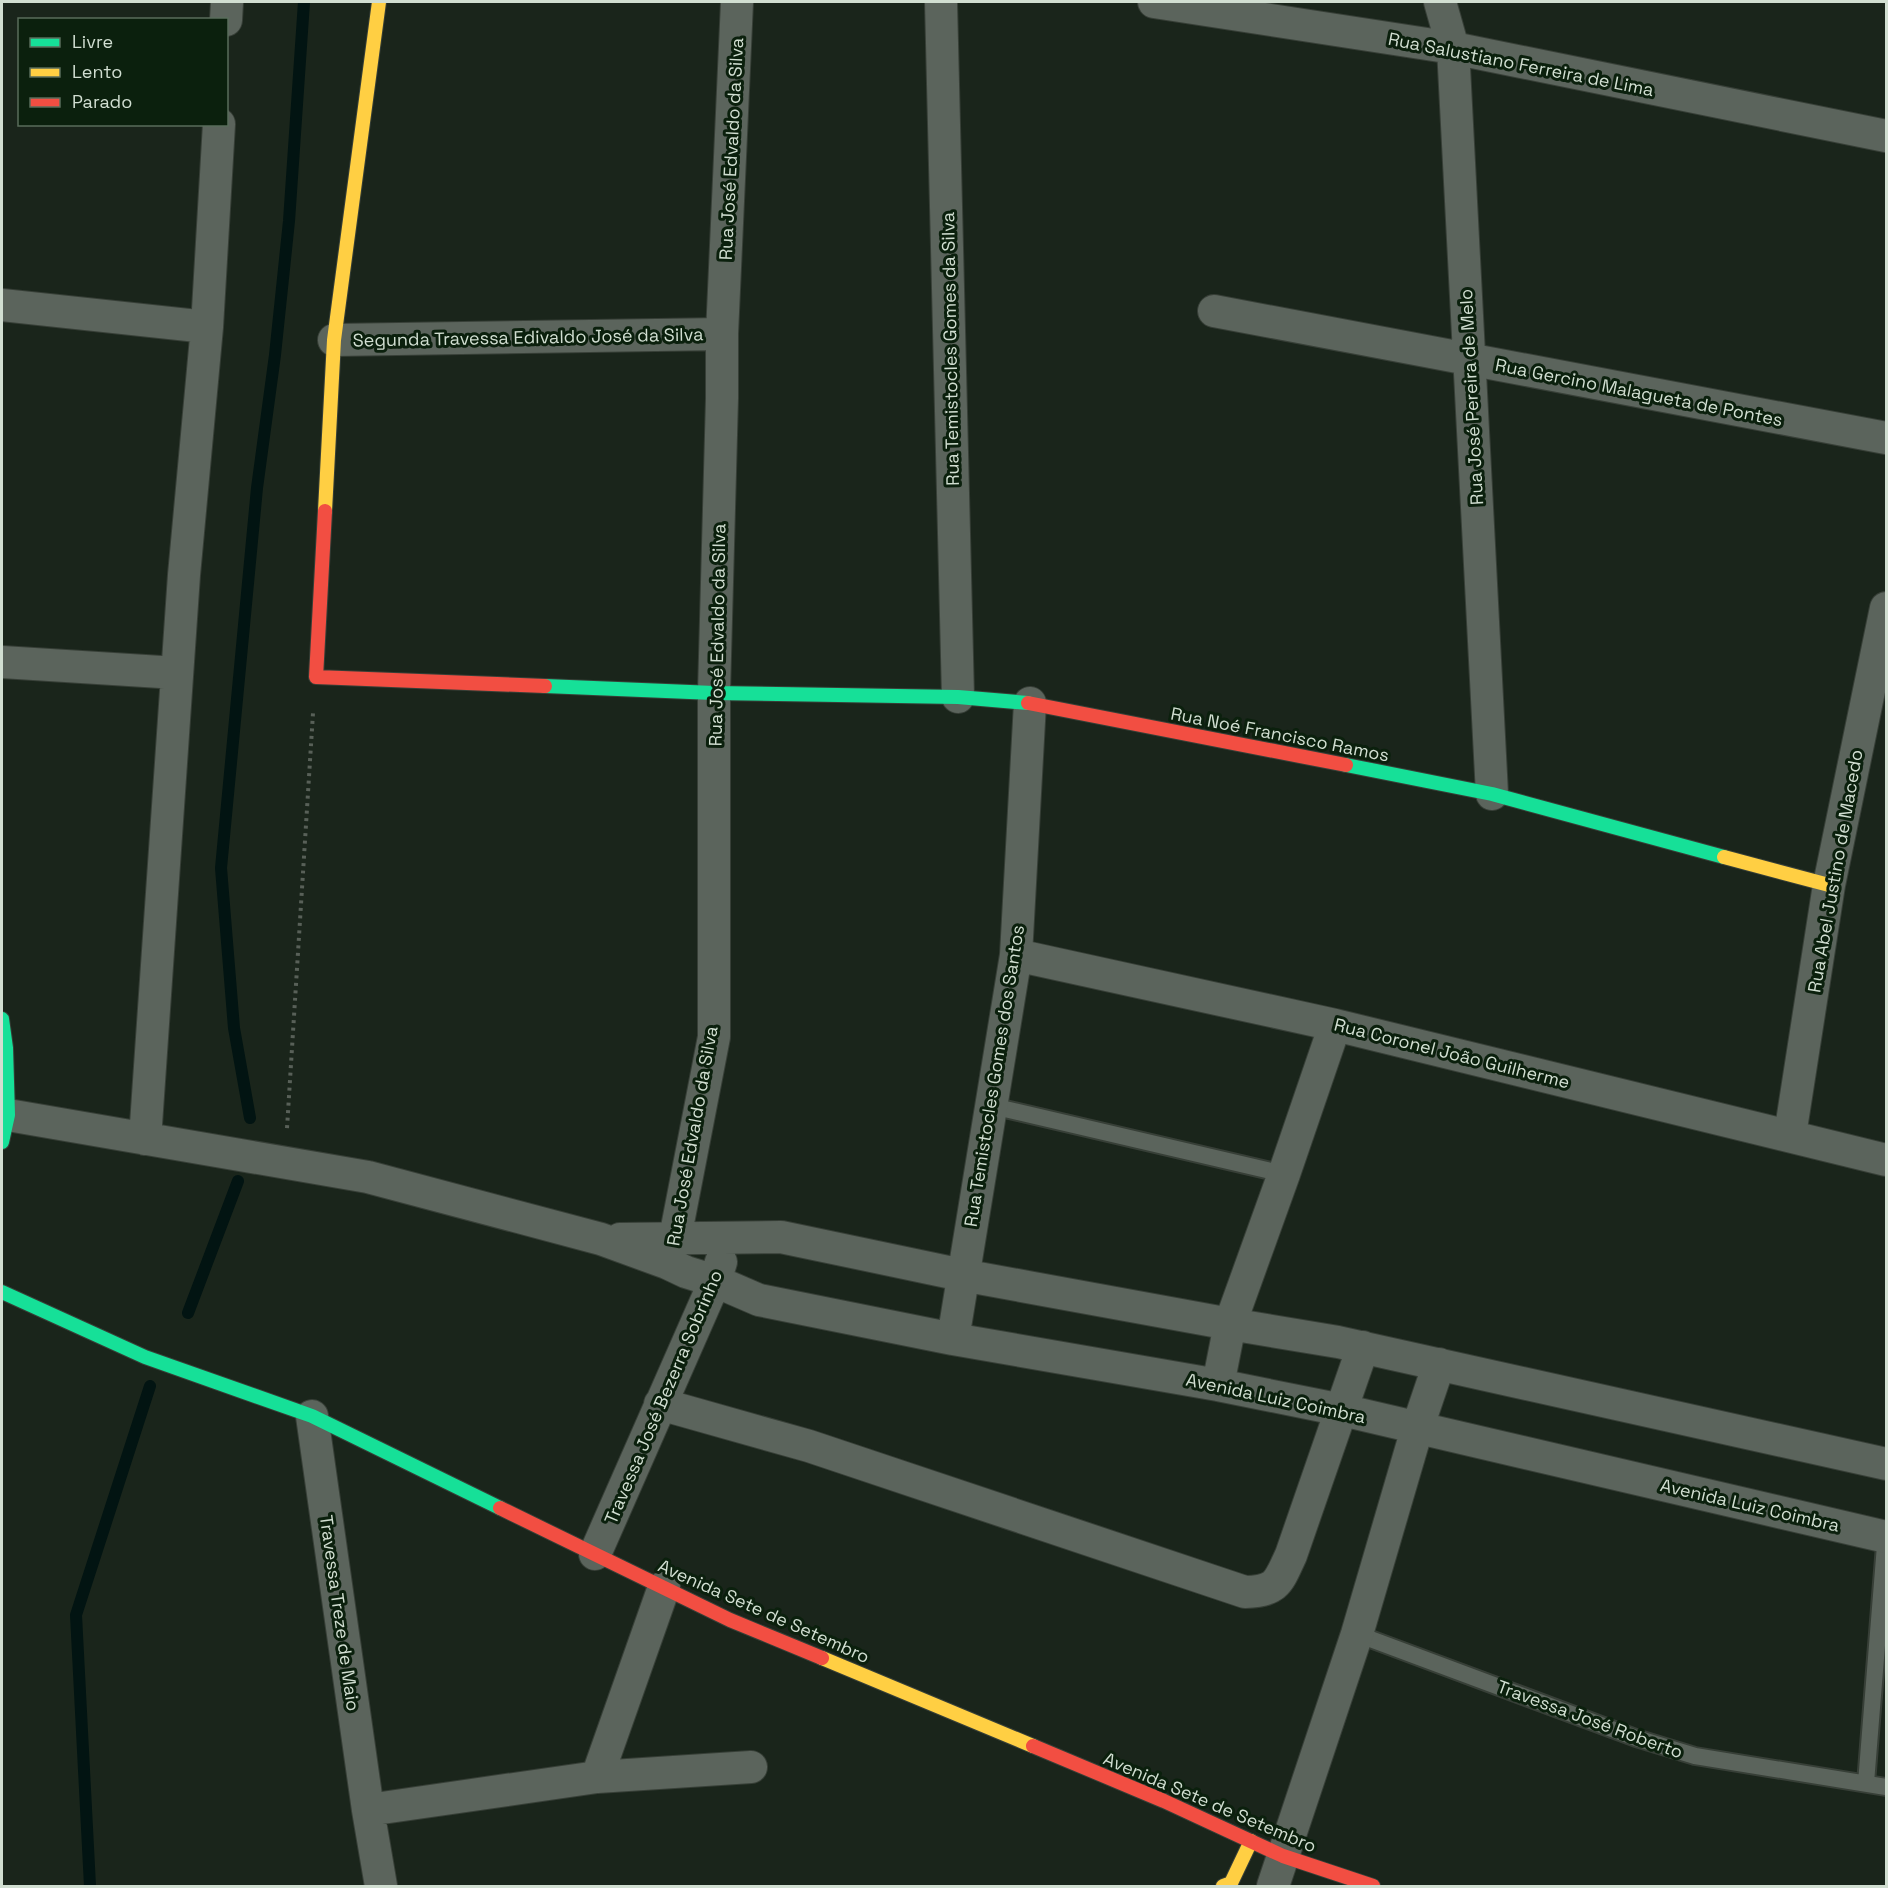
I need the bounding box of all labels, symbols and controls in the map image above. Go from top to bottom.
legend [18,18,228,126]
street label: Rua Salustiano Ferreira de Lima [1386,27,1656,101]
text: Livre [72,30,113,53]
street label: Rua José Edvaldo da Silva [714,37,748,261]
text: Lento [72,60,122,83]
text: Parado [72,90,132,113]
street label: Rua Temistocles Gomes da Silva [936,212,964,486]
street label: Rua José Pereira de Melo [1454,288,1488,506]
street label: Segunda Travessa Edivaldo José da Silva [352,322,704,352]
street label: Rua Gercino Malagueta de Pontes [1493,353,1785,431]
street label: Rua José Edvaldo da Silva [704,523,730,747]
street label: Rua Noé Francisco Ramos [1169,702,1391,766]
street label: Rua Abel Justino de Macedo [1802,748,1868,994]
street label: Rua Temistocles Gomes dos Santos [959,923,1029,1229]
street label: Rua Coronel João Guilherme [1332,1013,1572,1093]
street label: Rua José Edvaldo da Silva [661,1024,723,1248]
street label: Travessa José Bezerra Sobrinho [599,1266,727,1528]
street label: Avenida Luiz Coimbra [1184,1368,1368,1428]
street label: Avenida Luiz Coimbra [1658,1473,1842,1537]
street label: Travessa Treze de Maio [315,1514,365,1712]
street label: Avenida Sete de Setembro [655,1554,873,1668]
street label: Travessa José Roberto [1494,1675,1686,1763]
street label: Avenida Sete de Setembro [1100,1747,1320,1857]

